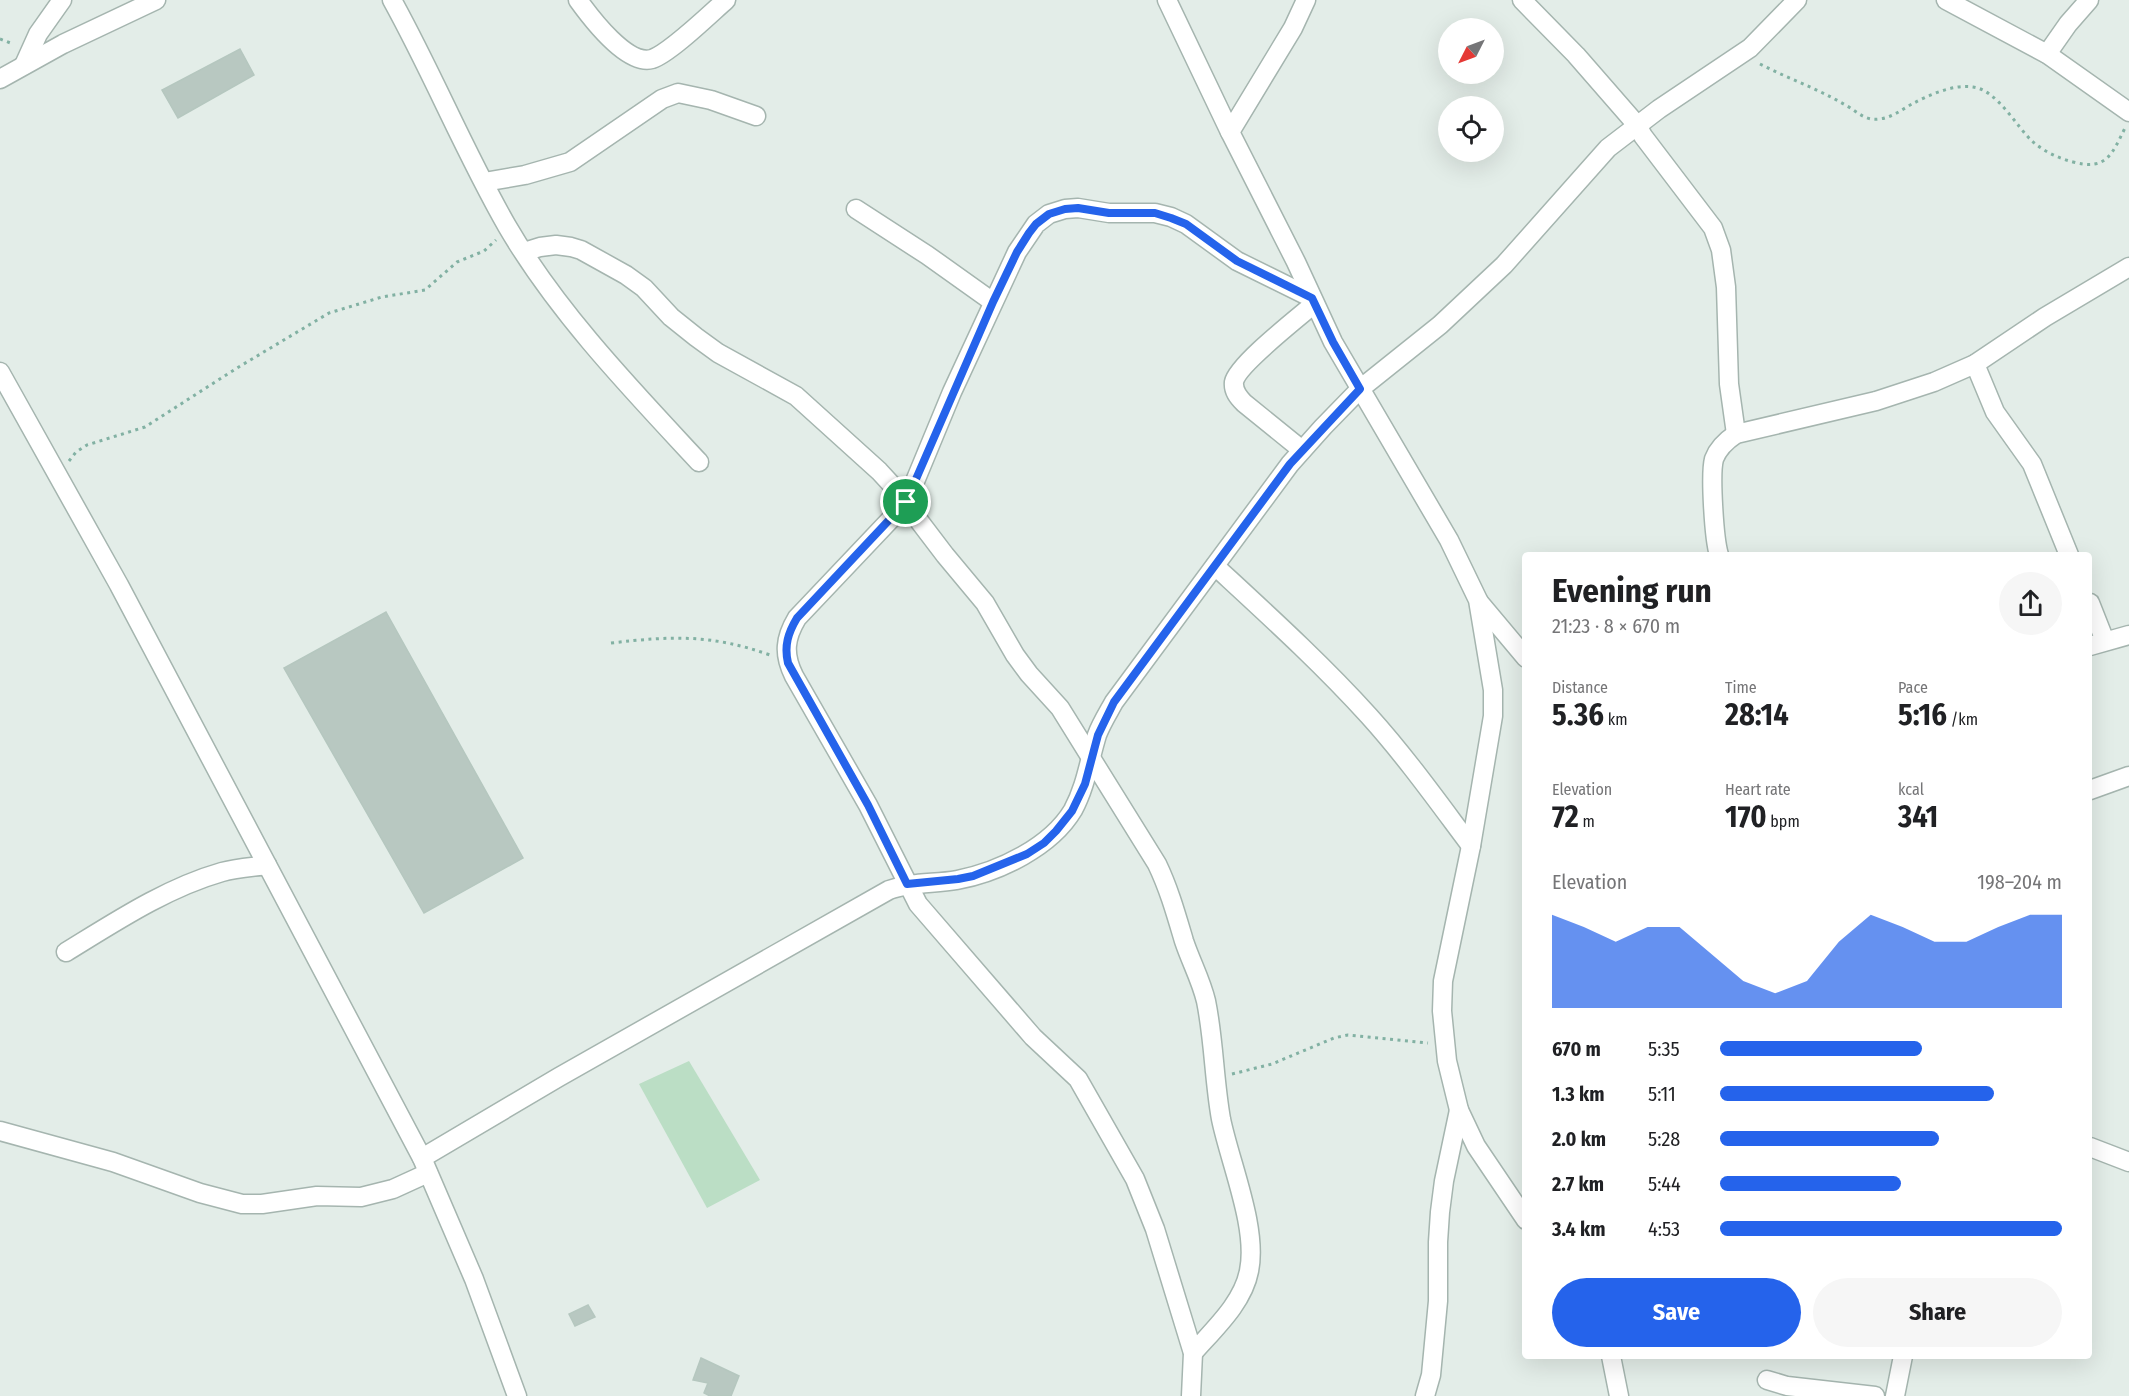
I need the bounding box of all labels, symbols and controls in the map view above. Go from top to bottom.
north arrow [1438,18,1504,84]
map controls [1438,18,1504,162]
button: locate [1438,96,1504,162]
pin [880,476,931,527]
icon: arrive [889,485,922,518]
text: Evening run [1552,571,1712,611]
button: share [1999,572,2062,635]
text: 21:23 · 8 × 670 m [1552,614,1680,638]
text: Distance [1552,678,1608,697]
text: Time [1725,678,1757,697]
text: Pace [1898,678,1928,697]
text: 5.36 [1552,697,1604,733]
text: 28:14 [1725,697,1789,733]
text: 5:16 [1898,697,1947,733]
text: km [1604,710,1628,729]
text: /km [1947,710,1978,729]
text: Elevation [1552,780,1612,799]
text: Heart rate [1725,780,1791,799]
text: kcal [1898,780,1924,799]
text: 72 [1552,799,1579,835]
text: 170 [1725,799,1767,835]
text: 341 [1898,799,1938,835]
text: m [1579,812,1595,831]
text: bpm [1767,812,1800,831]
text: Elevation [1552,870,1627,894]
text: 198–204 m [1977,870,2062,894]
text: 670 m [1552,1037,1601,1061]
text: 5:35 [1648,1037,1680,1061]
text: 1.3 km [1552,1082,1604,1106]
text: 5:11 [1648,1082,1676,1106]
text: 2.0 km [1552,1127,1606,1151]
text: 5:28 [1648,1127,1680,1151]
text: 2.7 km [1552,1172,1604,1196]
text: 5:44 [1648,1172,1681,1196]
text: 3.4 km [1552,1217,1605,1241]
text: 4:53 [1648,1217,1680,1241]
button: Save [1552,1278,1801,1347]
button: Share [1813,1278,2062,1347]

